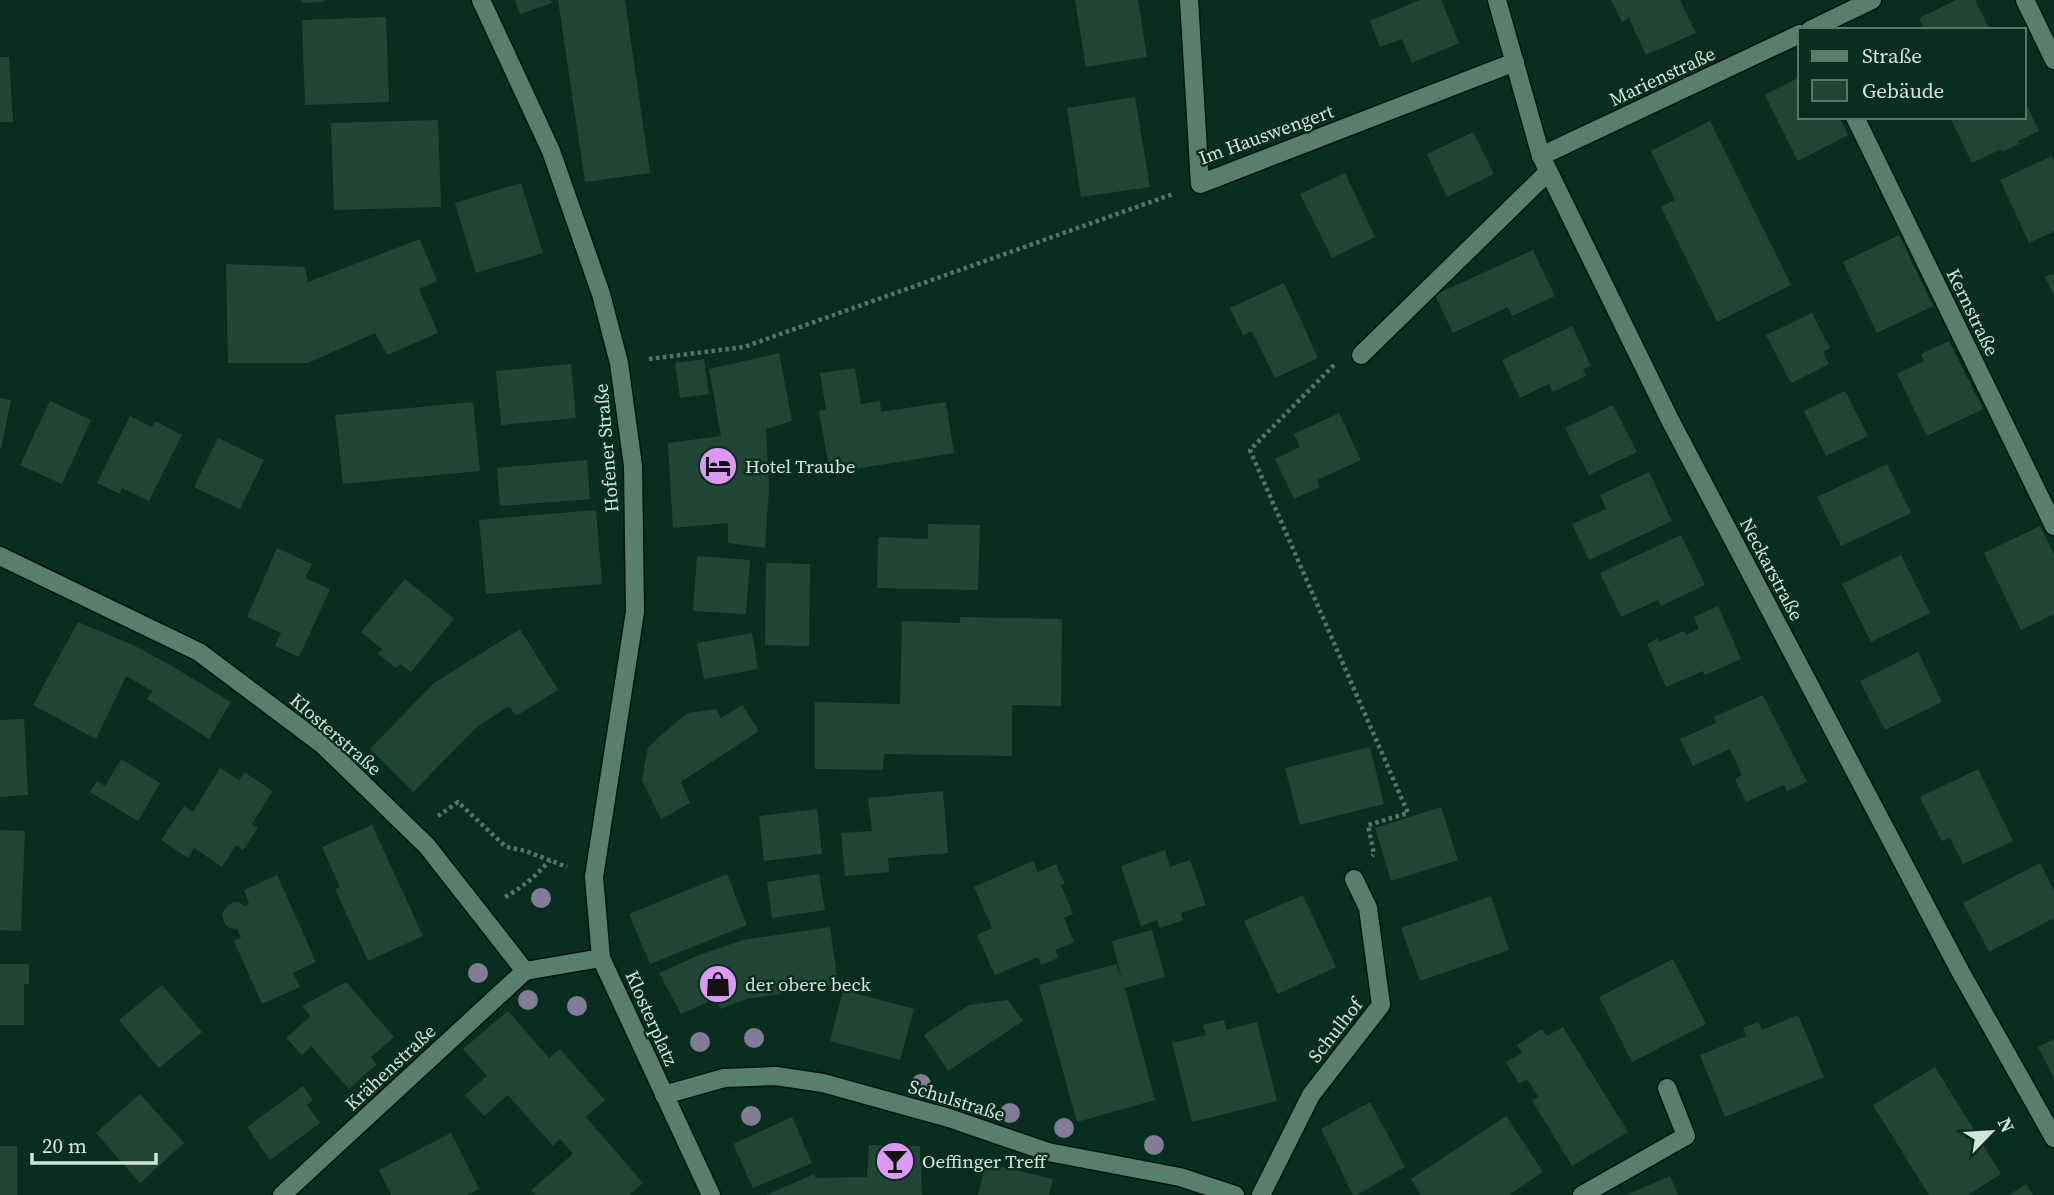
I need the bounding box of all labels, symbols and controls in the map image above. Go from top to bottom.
legend [1798,28,2026,119]
street label: Marienstraße [1605,40,1719,112]
text: Straße [1862,41,1922,70]
text: Gebäude [1862,76,1944,105]
street label: Im Hauswengert [1195,97,1338,170]
street label: Kernstraße [1941,264,2005,360]
street label: Hofener Straße [587,383,625,513]
hotel icon: Hotel Traube [697,445,739,487]
place label: Hotel Traube [745,453,855,479]
street label: Neckarstraße [1734,513,1810,625]
street label: Klosterstraße [285,687,387,781]
shop icon: der obere beck [697,963,739,1005]
street label: Klosterplatz [619,966,685,1070]
place label: der obere beck [745,971,872,997]
street label: Schulhof [1302,990,1370,1068]
street label: Krähenstraße [339,1018,441,1116]
street label: Schulstraße [906,1073,1008,1127]
north arrow [1956,1097,2026,1167]
text: N [1992,1113,2021,1137]
scale bar [32,1122,156,1166]
text: 20 m [42,1131,87,1160]
bar icon: Oeffinger Treff [874,1140,916,1182]
place label: Oeffinger Treff [922,1148,1047,1174]

